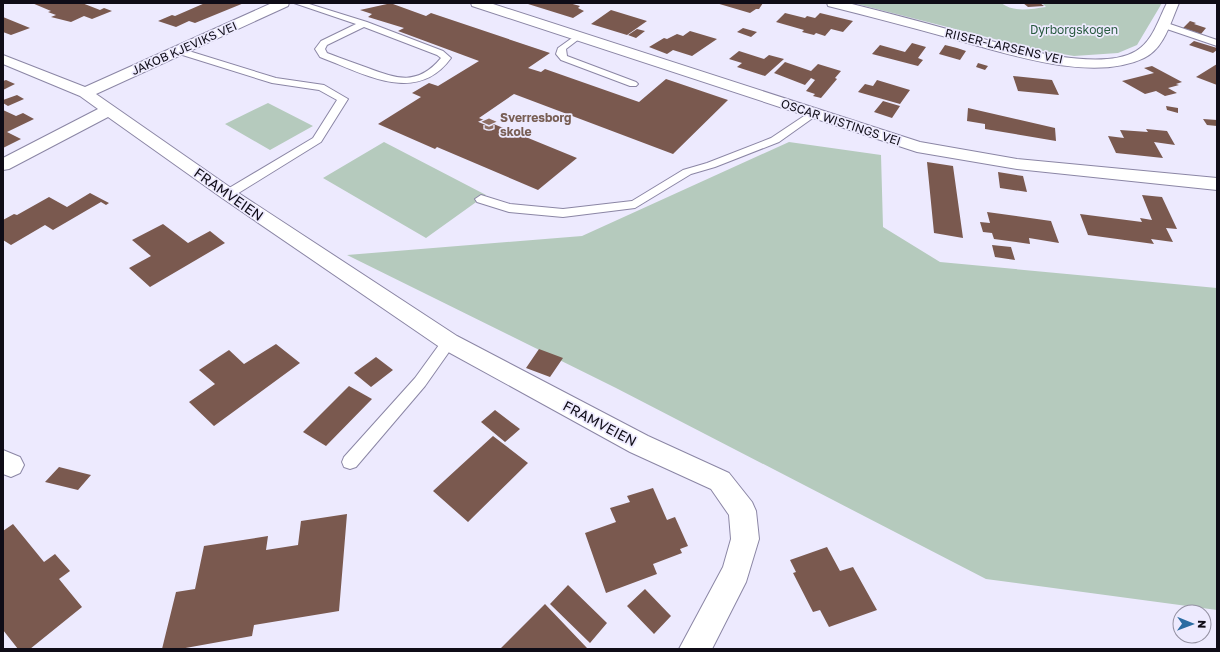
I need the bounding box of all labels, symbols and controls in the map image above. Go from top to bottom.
street label: JAKOB KJEVIKS VEI [129,18,239,78]
park label: Dyrborgskogen [1030,22,1118,37]
street label: RIISER-LARSENS VEI [943,25,1065,67]
street label: OSCAR WISTINGS VEI [779,96,903,148]
place label: Sverresborg skole [500,110,571,139]
school or university icon: Sverresborg skole [481,116,497,132]
street label: FRAMVEIEN [191,164,267,224]
street label: FRAMVEIEN [560,397,640,449]
north arrow [1172,604,1212,644]
text: N [1196,620,1209,628]

